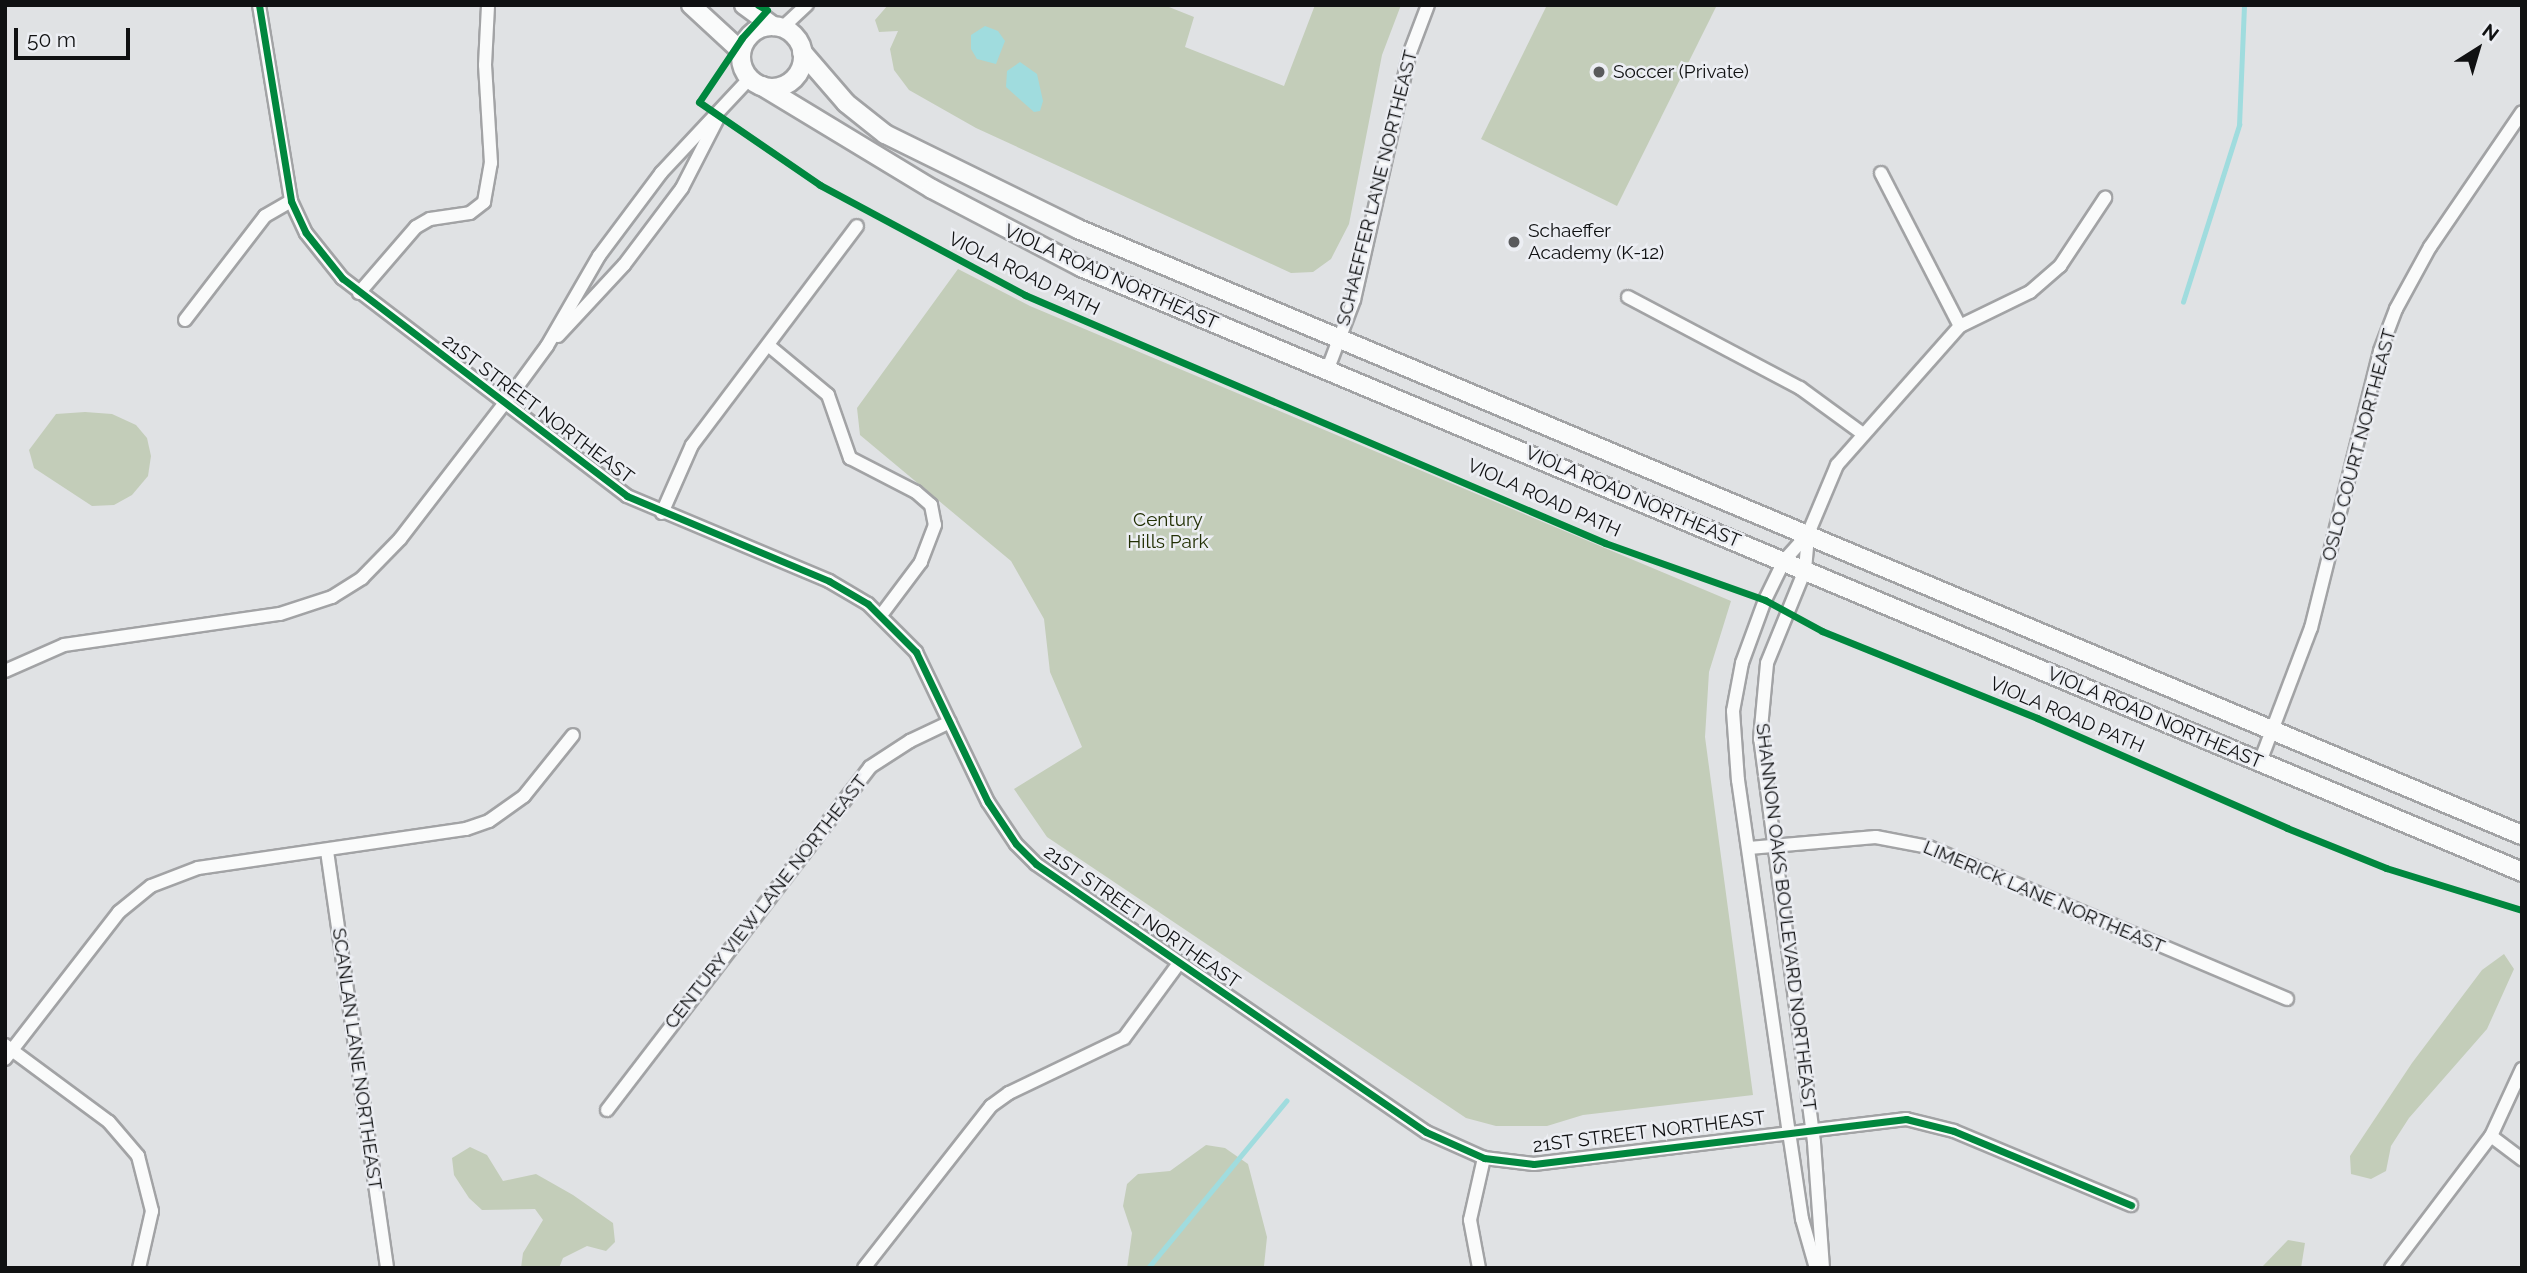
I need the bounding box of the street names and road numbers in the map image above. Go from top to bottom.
street label: SCHAEFFER LANE NORTHEAST [1332,48,1422,328]
street label: VIOLA ROAD NORTHEAST [1000,219,1222,335]
street label: VIOLA ROAD PATH [944,227,1104,321]
street label: OSLO COURT NORTHEAST [2317,326,2401,564]
street label: 21ST STREET NORTHEAST [437,329,639,489]
street label: VIOLA ROAD NORTHEAST [1522,441,1744,553]
street label: VIOLA ROAD PATH [1463,454,1625,542]
street label: VIOLA ROAD NORTHEAST [2044,662,2266,774]
street label: VIOLA ROAD PATH [1986,672,2148,758]
street label: SHANNON OAKS BOULEVARD NORTHEAST [1751,722,1821,1112]
street label: CENTURY VIEW LANE NORTHEAST [659,770,873,1034]
street label: LIMERICK LANE NORTHEAST [1920,836,2168,958]
street label: 21ST STREET NORTHEAST [1039,840,1245,994]
street label: SCANLAN LANE NORTHEAST [327,926,387,1192]
street label: 21ST STREET NORTHEAST [1531,1106,1767,1158]

